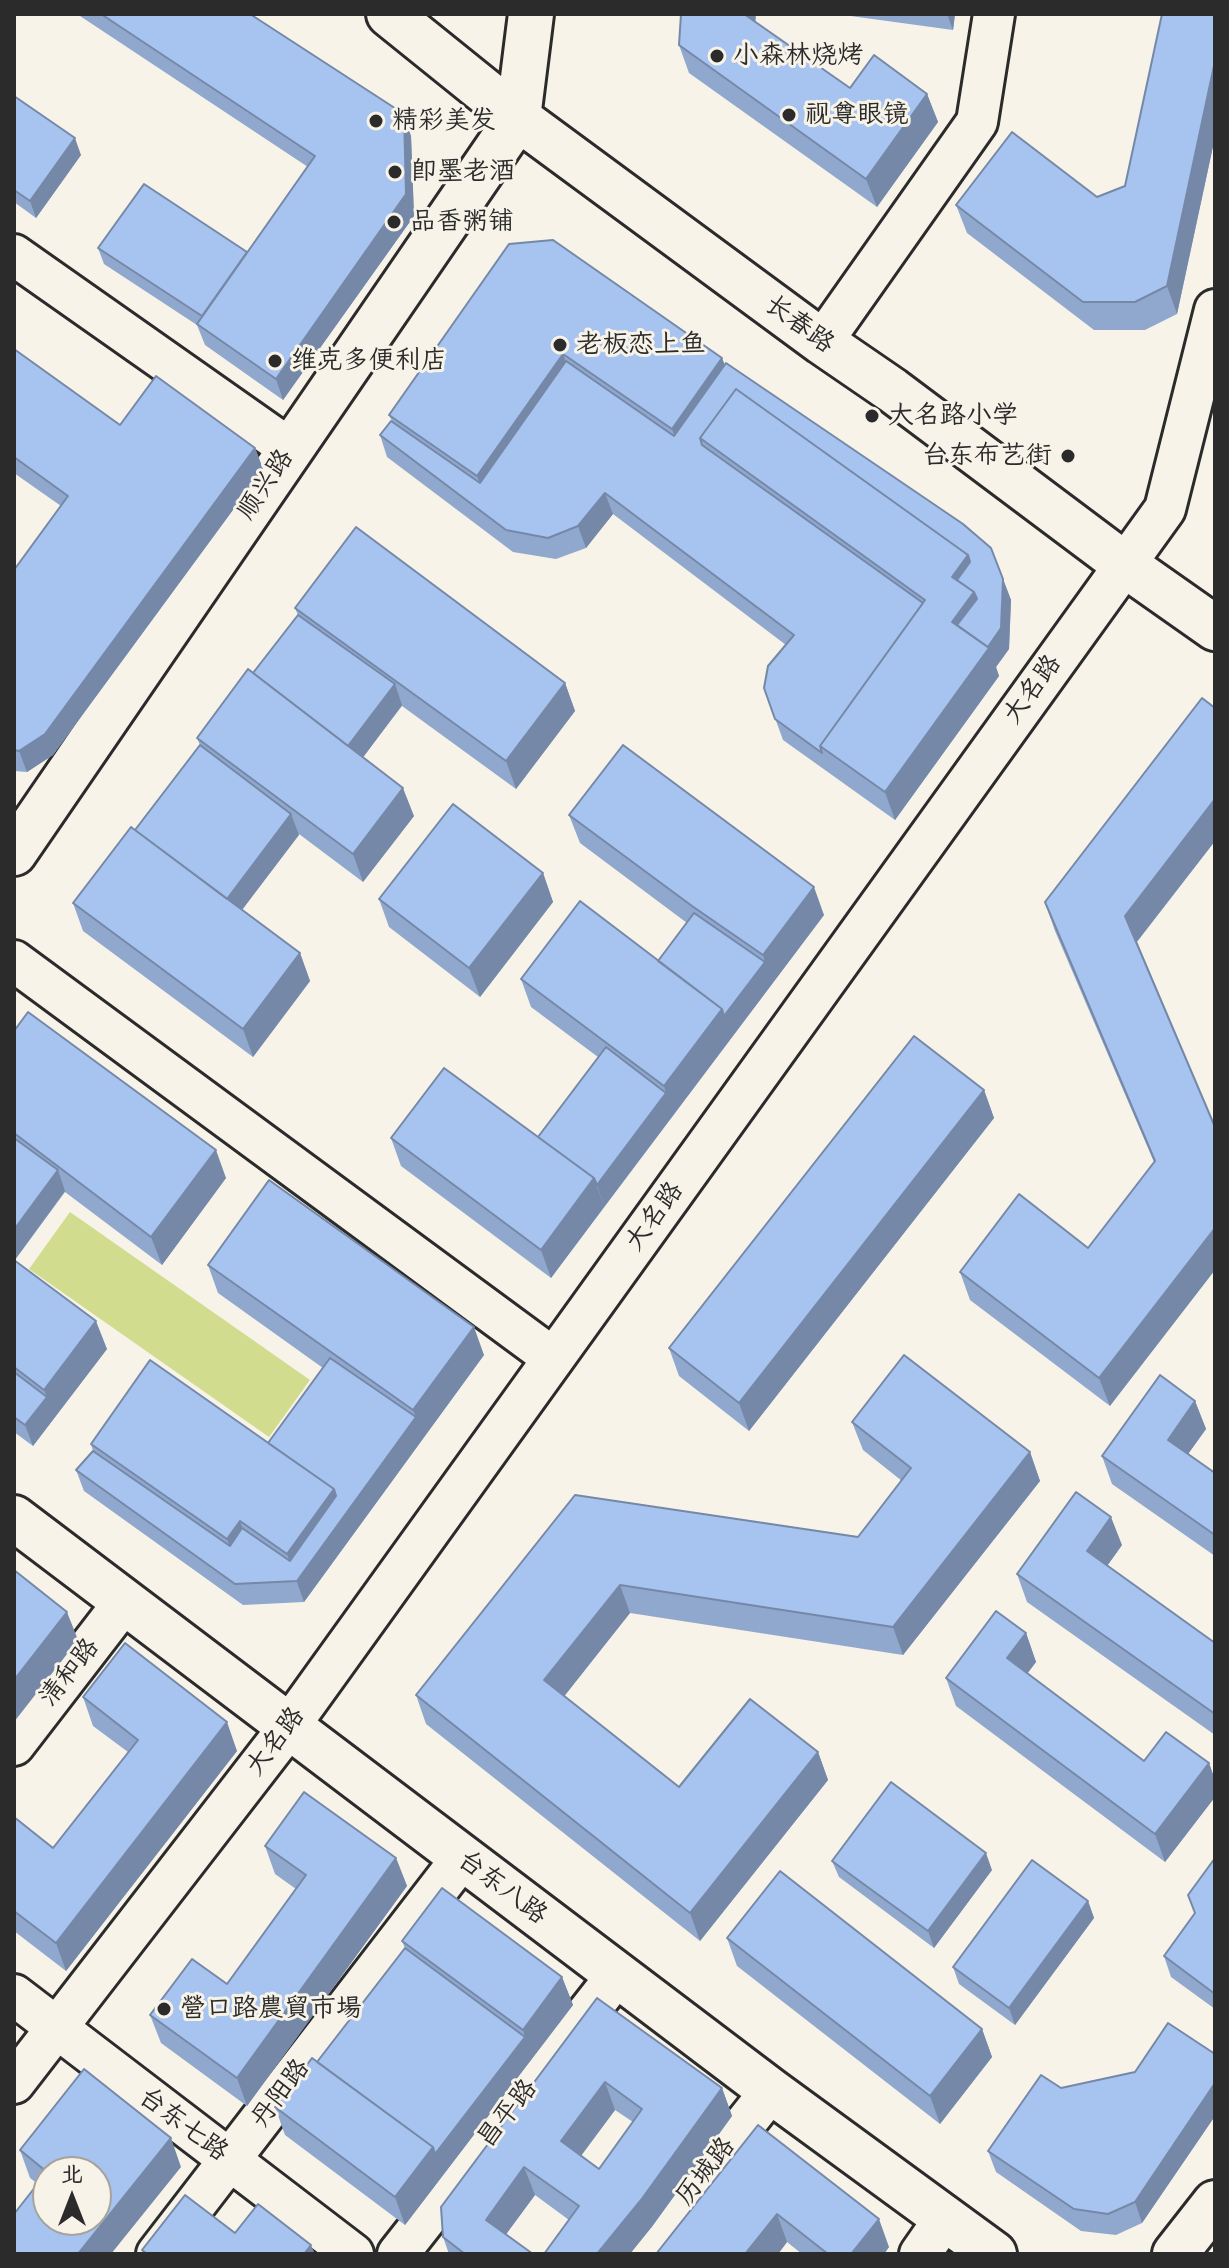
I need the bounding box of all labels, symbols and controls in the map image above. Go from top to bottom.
place label: 小森林烧烤 [733,40,863,72]
marker: 小森林烧烤 [708,47,726,65]
place label: 视尊眼镜 [805,99,909,131]
place label: 精彩美发 [392,105,496,137]
marker: 视尊眼镜 [780,106,798,124]
marker: 精彩美发 [367,112,385,130]
place label: 即墨老酒 [411,156,515,188]
marker: 即墨老酒 [386,163,404,181]
place label: 品香粥铺 [410,206,514,238]
marker: 品香粥铺 [385,213,403,231]
street label: 长春路 [758,289,840,361]
place label: 老板恋上鱼 [576,329,706,361]
marker: 老板恋上鱼 [551,336,569,354]
place label: 维克多便利店 [291,345,447,377]
marker: 维克多便利店 [266,352,284,370]
place label: 大名路小学 [888,400,1018,432]
marker: 大名路小学 [863,407,881,425]
place label: 台东布艺街 [922,440,1052,472]
street label: 顺兴路 [231,444,301,526]
marker: 台东布艺街 [1059,447,1077,465]
street label: 大名路 [997,649,1069,731]
street label: 大名路 [619,1176,691,1258]
street label: 清和路 [34,1633,106,1713]
street label: 大名路 [240,1701,312,1783]
street label: 台东八路 [451,1844,553,1932]
place label: 營口路農貿市場 [180,1993,362,2025]
marker: 營口路農貿市場 [155,2000,173,2018]
street label: 丹阳路 [245,2053,317,2135]
street label: 昌平路 [472,2074,544,2154]
street label: 台东七路 [132,2081,234,2169]
street label: 历城路 [670,2132,742,2212]
north arrow [32,2156,112,2236]
text: 北 [61,2160,83,2188]

